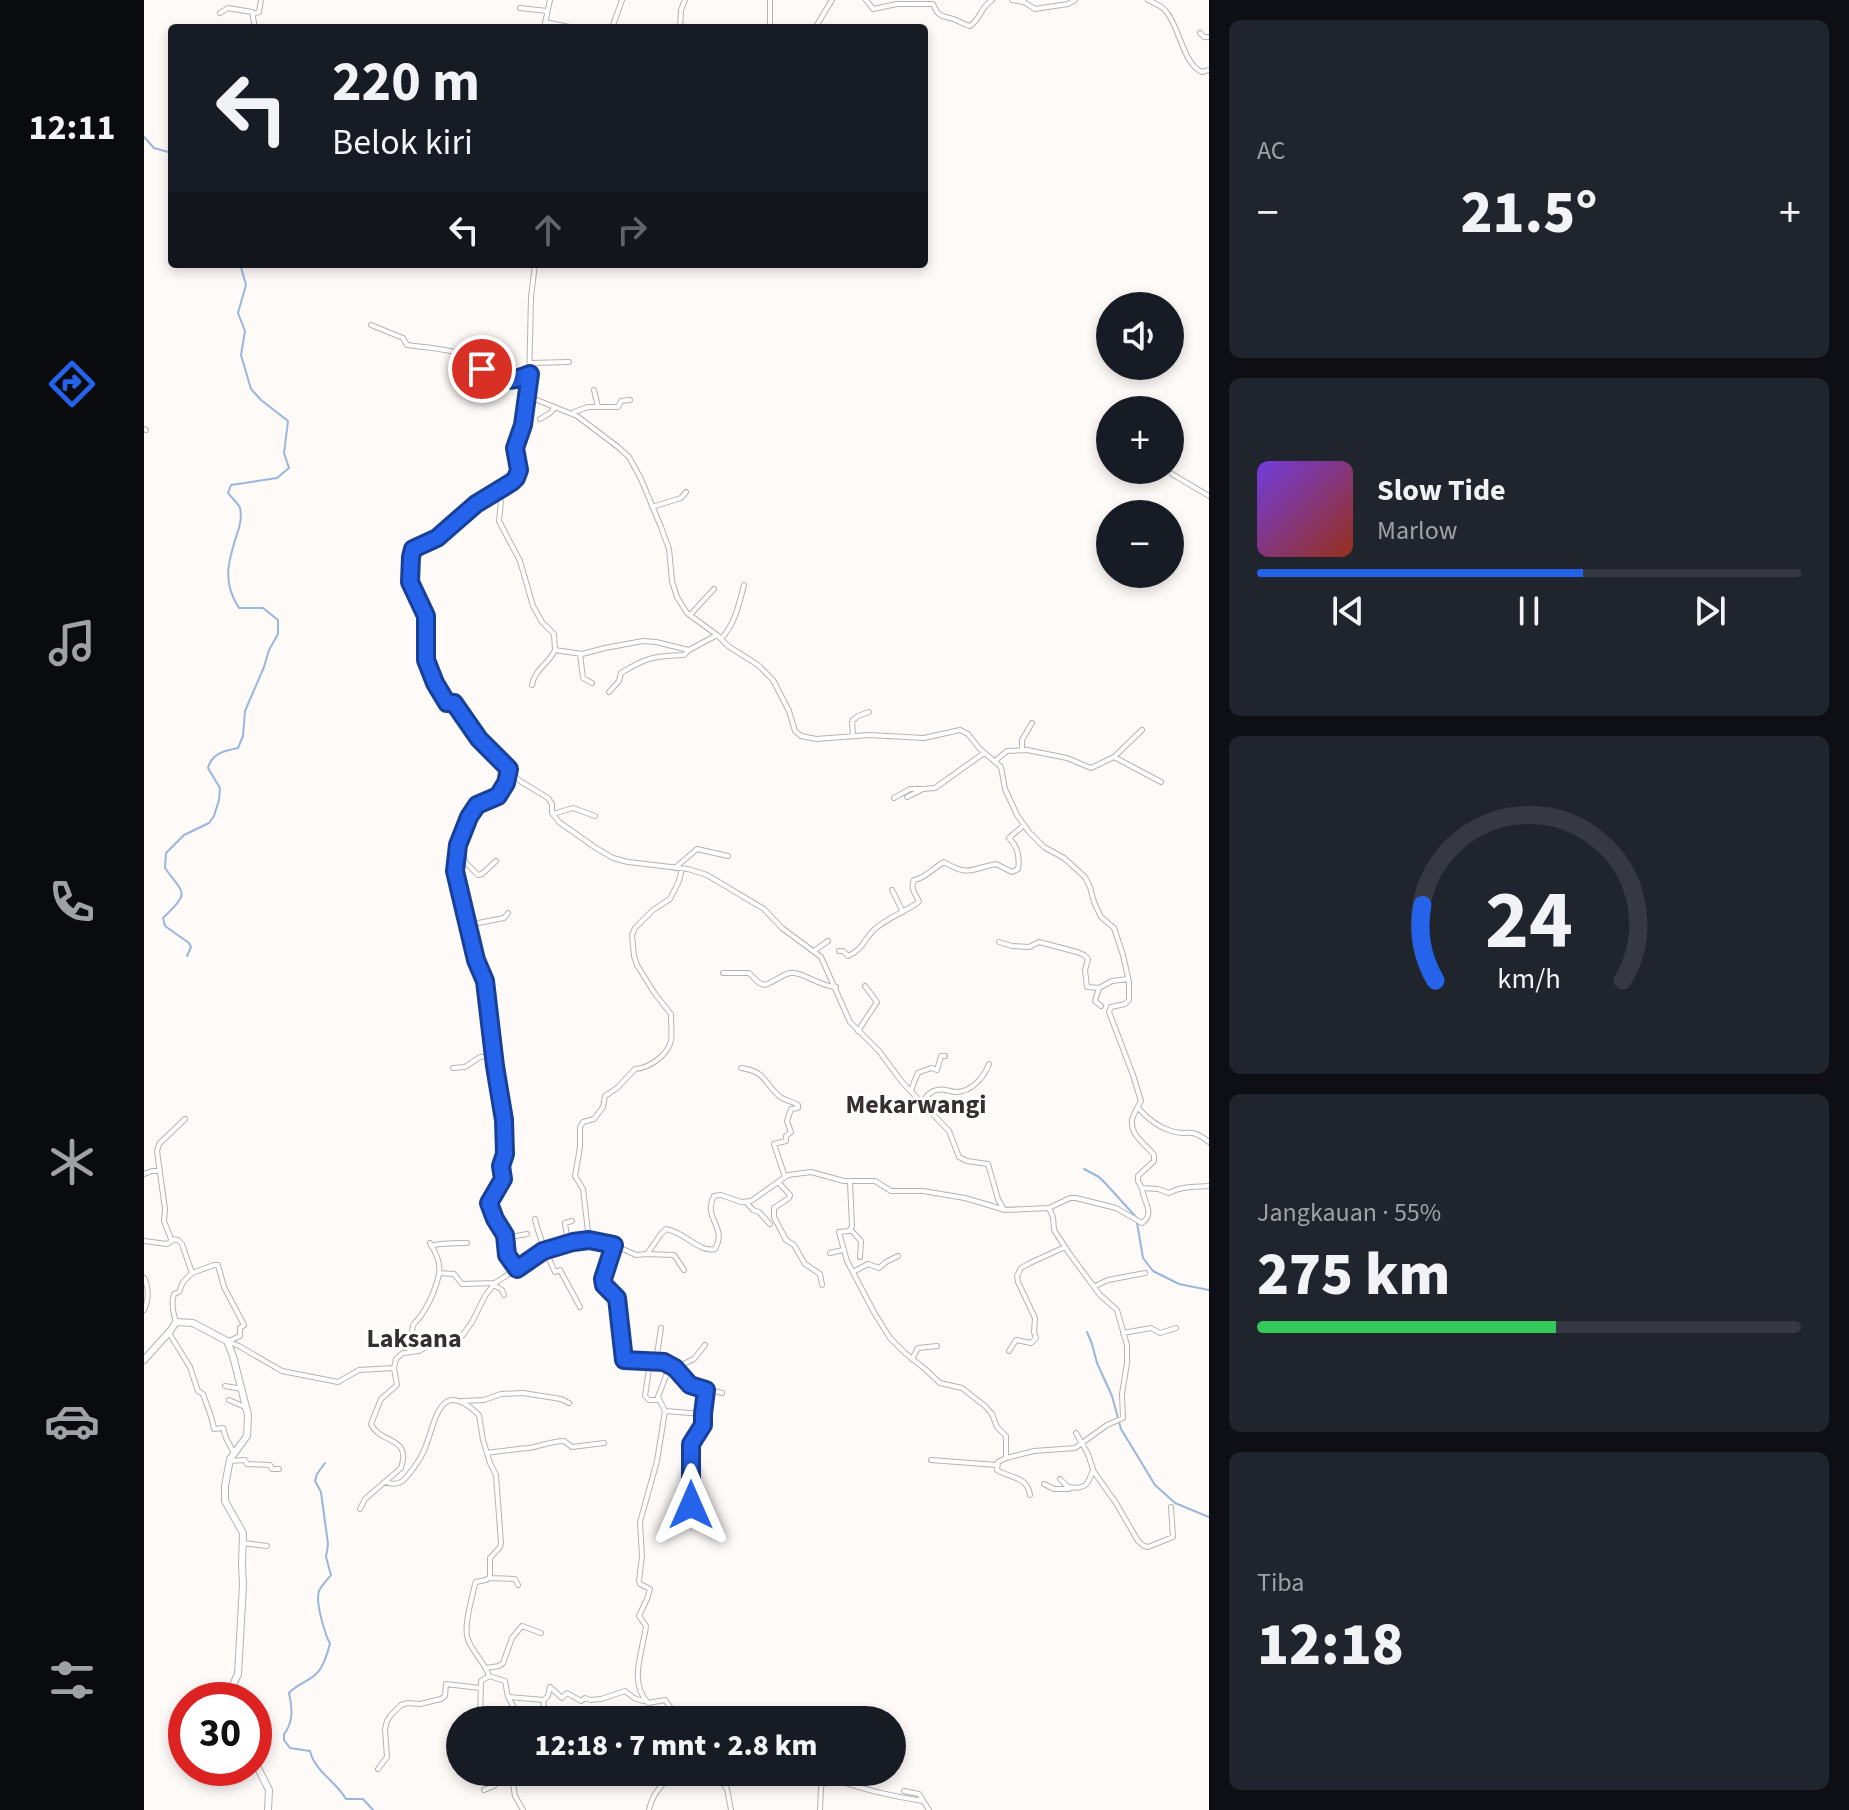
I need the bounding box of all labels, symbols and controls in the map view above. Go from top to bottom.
text: 220 m [332,43,480,122]
icon: left [200,56,304,160]
text: 12:11 [29,102,115,153]
text: Belok kiri [332,117,473,168]
text: AC [1257,132,1286,169]
text: 21.5° [1461,171,1597,256]
text: − [1257,182,1279,245]
text: + [1779,182,1801,245]
icon: left [442,208,486,252]
icon: ahead [526,208,570,252]
icon: right [610,208,654,252]
map controls [1096,292,1184,588]
button: sound [1096,292,1184,380]
pin [448,335,516,403]
icon: arrive [460,347,504,391]
icon: directions [44,356,100,412]
button: + [1096,396,1184,484]
text: Slow Tide [1377,469,1506,512]
button: − [1096,500,1184,588]
text: Marlow [1377,512,1457,549]
icon: previous [1326,589,1370,633]
icon: pause [1507,589,1551,633]
icon: next [1688,589,1732,633]
icon: music [44,615,100,671]
text: 24 [1485,862,1573,980]
icon: phone [44,874,100,930]
text: km/h [1497,959,1561,999]
district label: Mekarwangi [845,1086,987,1123]
icon: climate [44,1134,100,1190]
text: Jangkauan · 55% [1257,1194,1441,1231]
text: 275 km [1257,1233,1450,1318]
district label: Laksana [366,1320,462,1357]
icon: car [44,1393,100,1449]
position arrow [649,1463,733,1547]
text: Tiba [1257,1564,1304,1601]
text: 12:18 [1257,1603,1404,1688]
icon: filters [44,1652,100,1708]
speed limit sign: 30 [168,1682,272,1786]
text: 12:18 · 7 mnt · 2.8 km [535,1724,817,1767]

